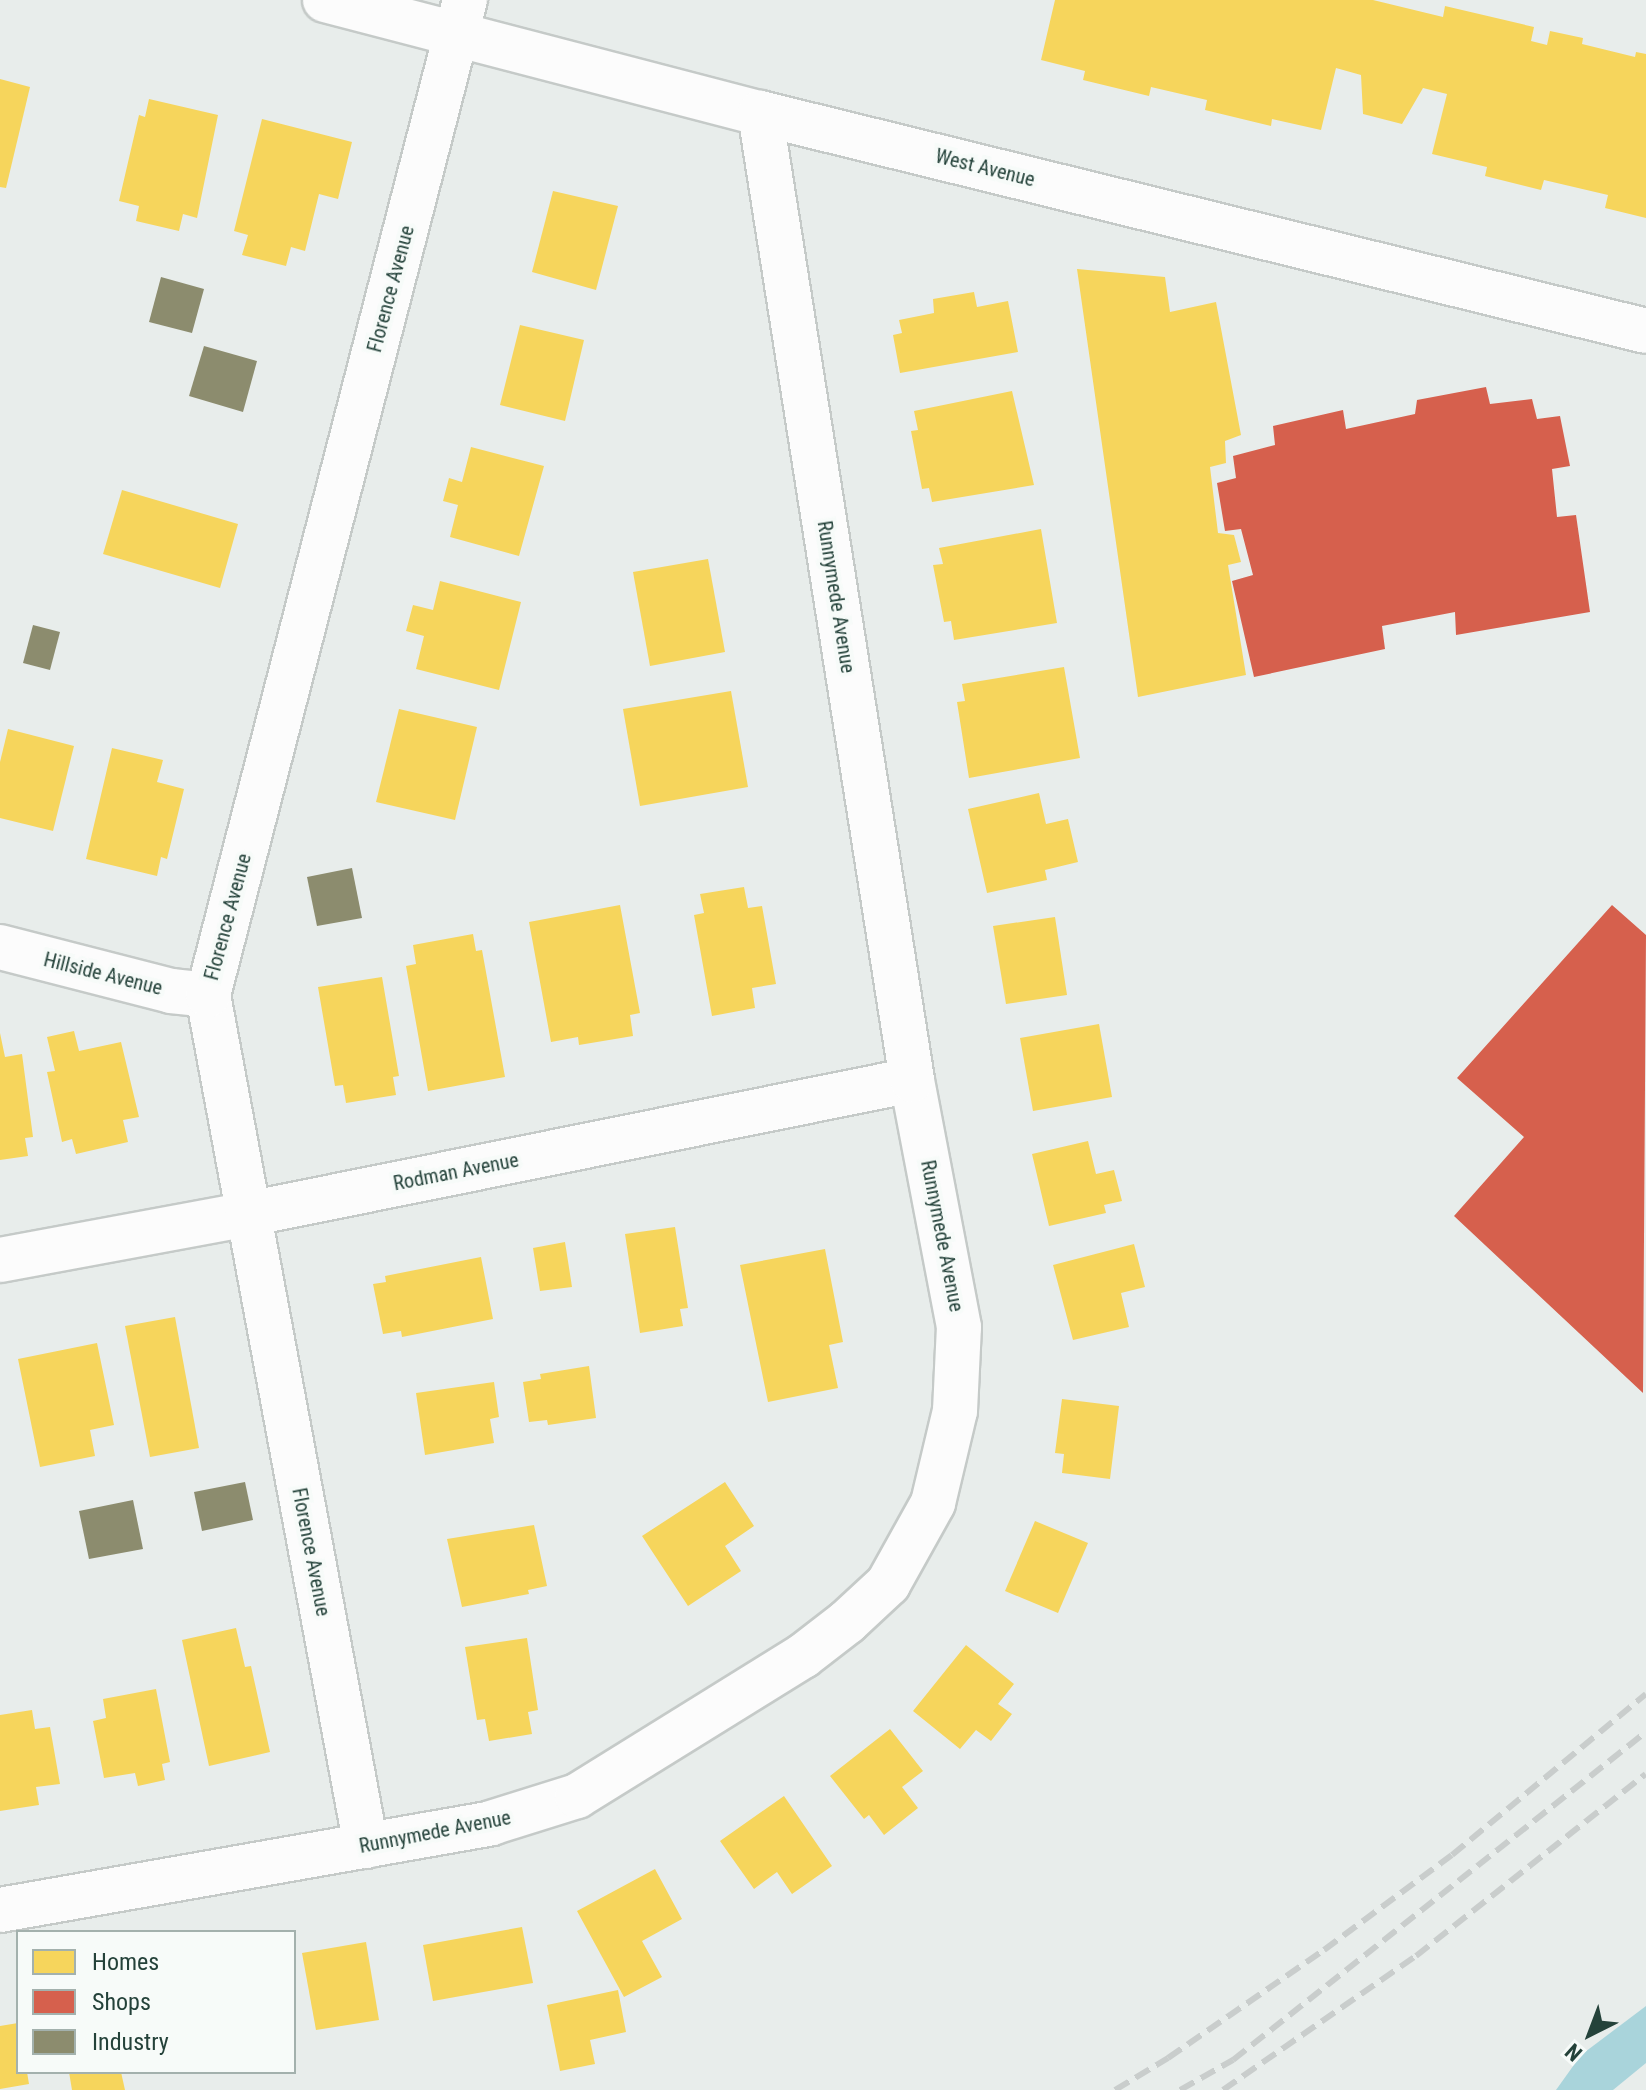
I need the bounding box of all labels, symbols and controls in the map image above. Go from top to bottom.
street label: West Avenue [933,144,1037,192]
street label: Florence Avenue [363,223,419,355]
street label: Runnymede Avenue [812,519,860,675]
street label: Florence Avenue [200,851,256,983]
street label: Hillside Avenue [41,948,165,1000]
street label: Rodman Avenue [391,1148,521,1196]
street label: Runnymede Avenue [916,1158,968,1314]
street label: Florence Avenue [287,1486,335,1618]
street label: Runnymede Avenue [357,1806,513,1858]
legend [16,1930,296,2074]
text: Homes [92,1948,159,1976]
text: Shops [92,1988,151,2016]
north arrow [1550,1994,1630,2074]
text: Industry [92,2028,169,2056]
text: N [1560,2038,1587,2066]

